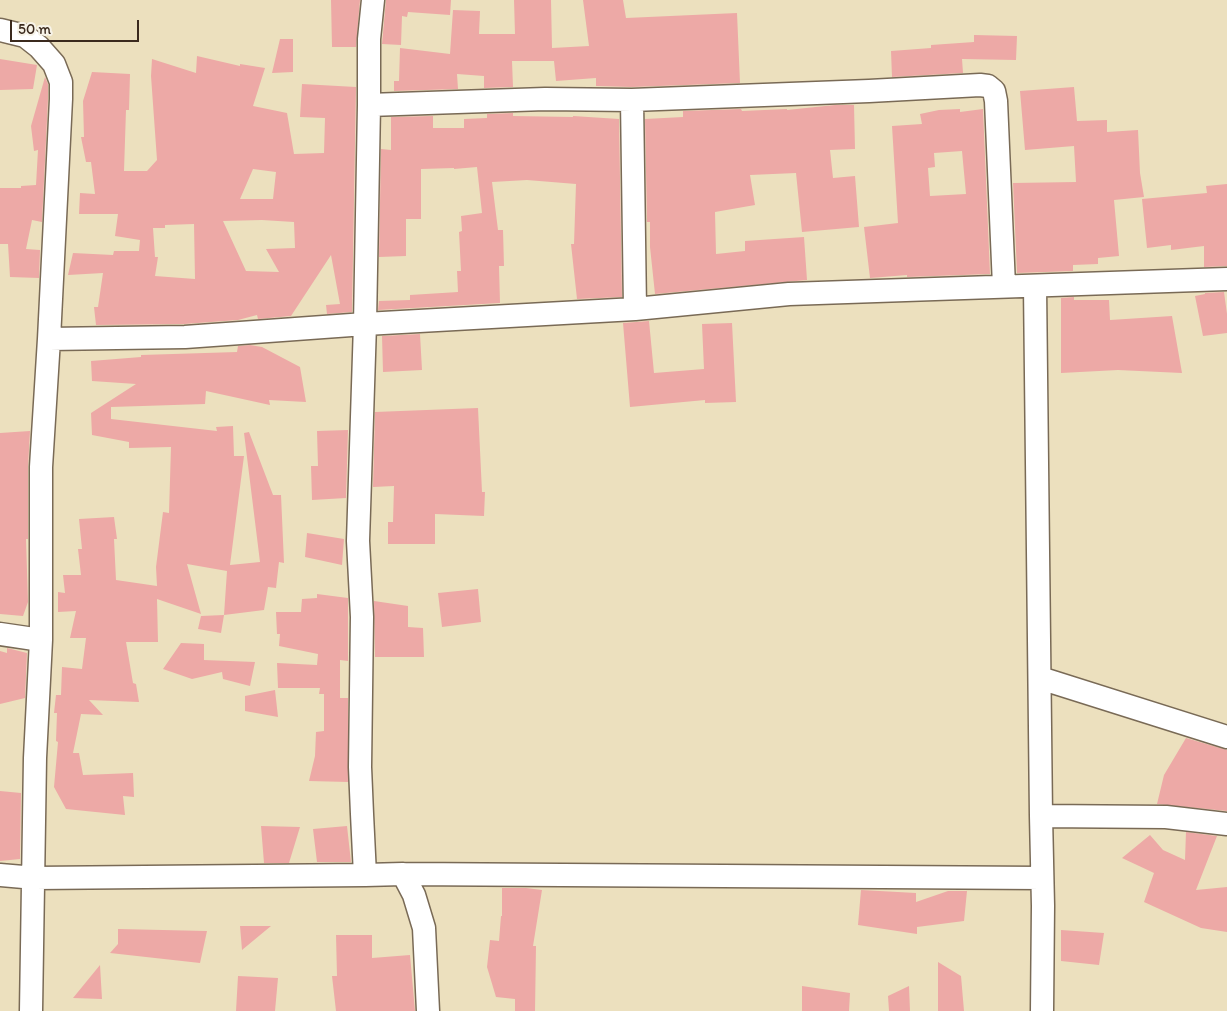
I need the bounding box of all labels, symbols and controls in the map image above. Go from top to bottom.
scale bar [12,10,141,42]
text: 50 m [18,20,51,38]

